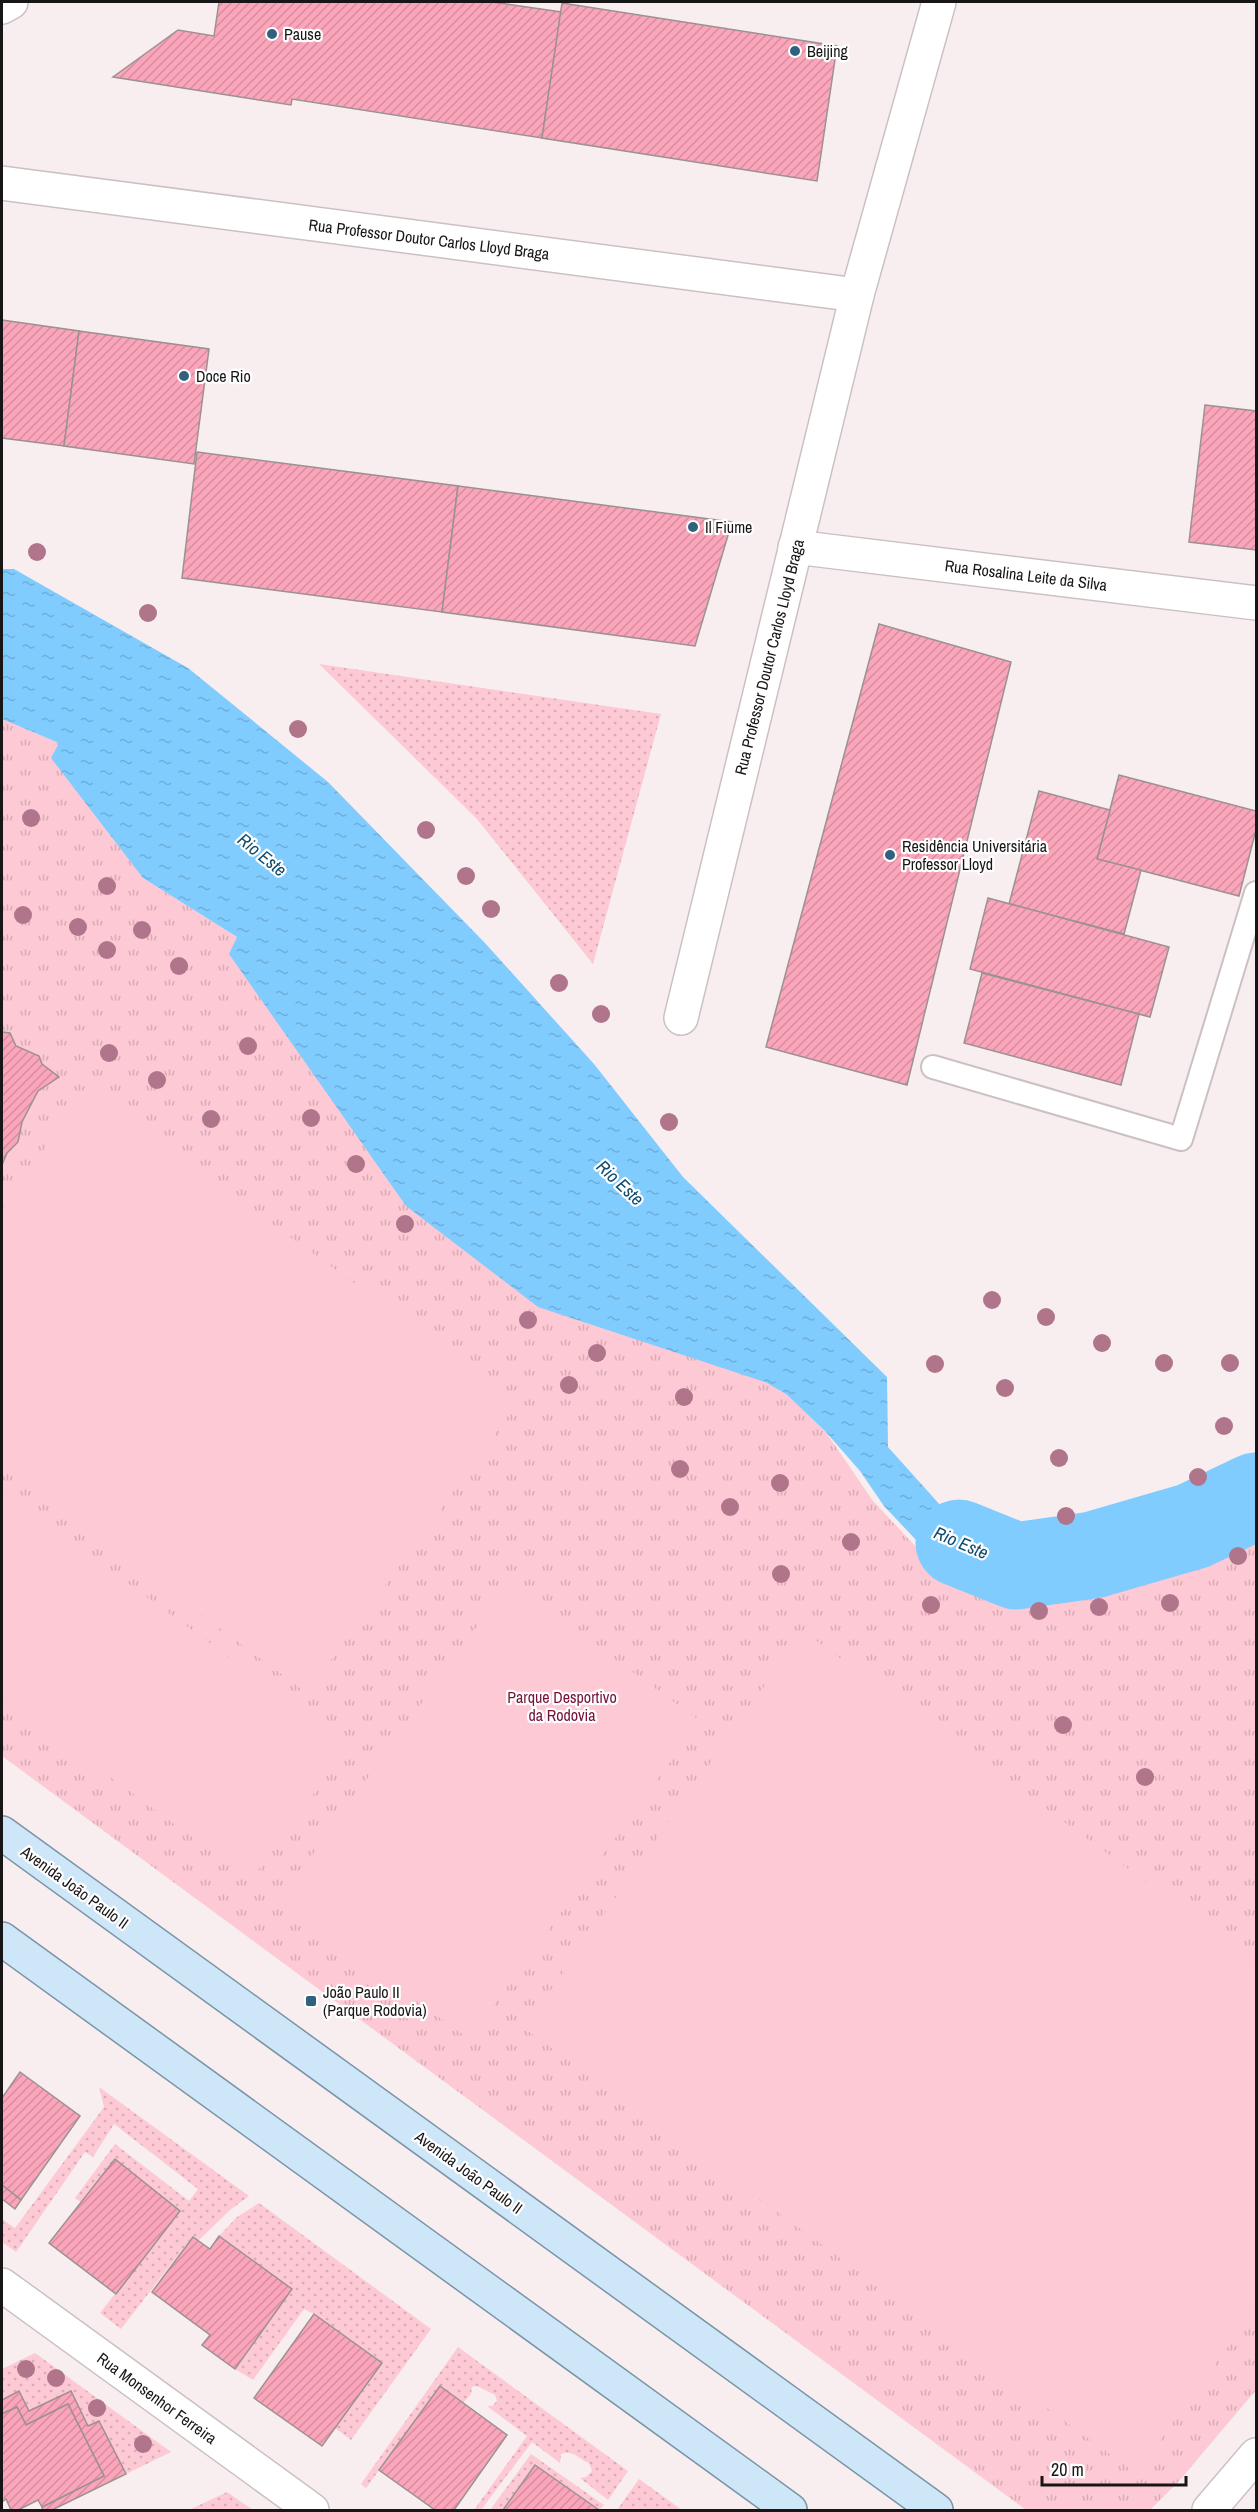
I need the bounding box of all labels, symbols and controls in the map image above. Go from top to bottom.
place label: Pause [284,23,321,45]
marker: Pause [265,27,279,41]
place label: Beijing [807,40,849,62]
marker: Beijing [788,44,802,58]
street label: Rua Professor Doutor Carlos Lloyd Braga [308,213,551,265]
place label: Doce Rio [196,365,251,387]
marker: Doce Rio [177,369,191,383]
place label: Il Fiume [705,516,752,538]
marker: Il Fiume [686,520,700,534]
street label: Rua Professor Doutor Carlos Lloyd Braga [729,536,809,777]
street label: Rua Rosalina Leite da Silva [944,554,1109,596]
water label: Rio Este [232,827,292,882]
place label: Residência Universitária Professor Lloyd [902,835,1048,875]
marker: Residência Universitária Professor Lloyd [883,848,897,862]
water label: Rio Este [591,1154,650,1211]
water label: Rio Este [930,1520,992,1565]
park label: Parque Desportivo da Rodovia [507,1686,617,1726]
street label: Avenida João Paulo II [16,1840,133,1934]
place label: João Paulo II (Parque Rodovia) [323,1981,427,2021]
marker: João Paulo II (Parque Rodovia) [304,1994,318,2008]
street label: Avenida João Paulo II [410,2125,527,2219]
street label: Rua Monsenhor Ferreira [93,2347,222,2449]
scale bar [1042,2449,1186,2487]
text: 20 m [1051,2457,1084,2482]

